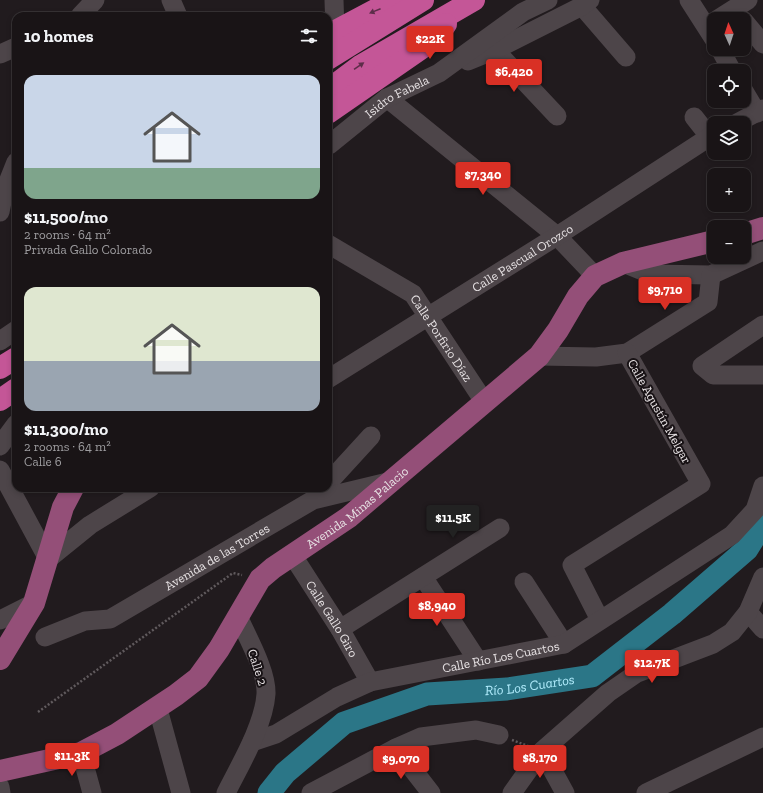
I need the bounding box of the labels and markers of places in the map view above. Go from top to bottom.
pin: $22K [406,26,454,60]
pin: $6,420 [481,59,547,93]
pin: $7,340 [450,162,516,196]
pin: $9,710 [632,277,698,311]
pin: $11.5K [420,505,486,539]
pin: $8,940 [404,593,470,627]
pin: $12.7K [619,650,685,684]
pin: $11.3K [39,743,105,777]
pin: $8,170 [507,745,573,779]
pin: $9,070 [368,746,434,780]

